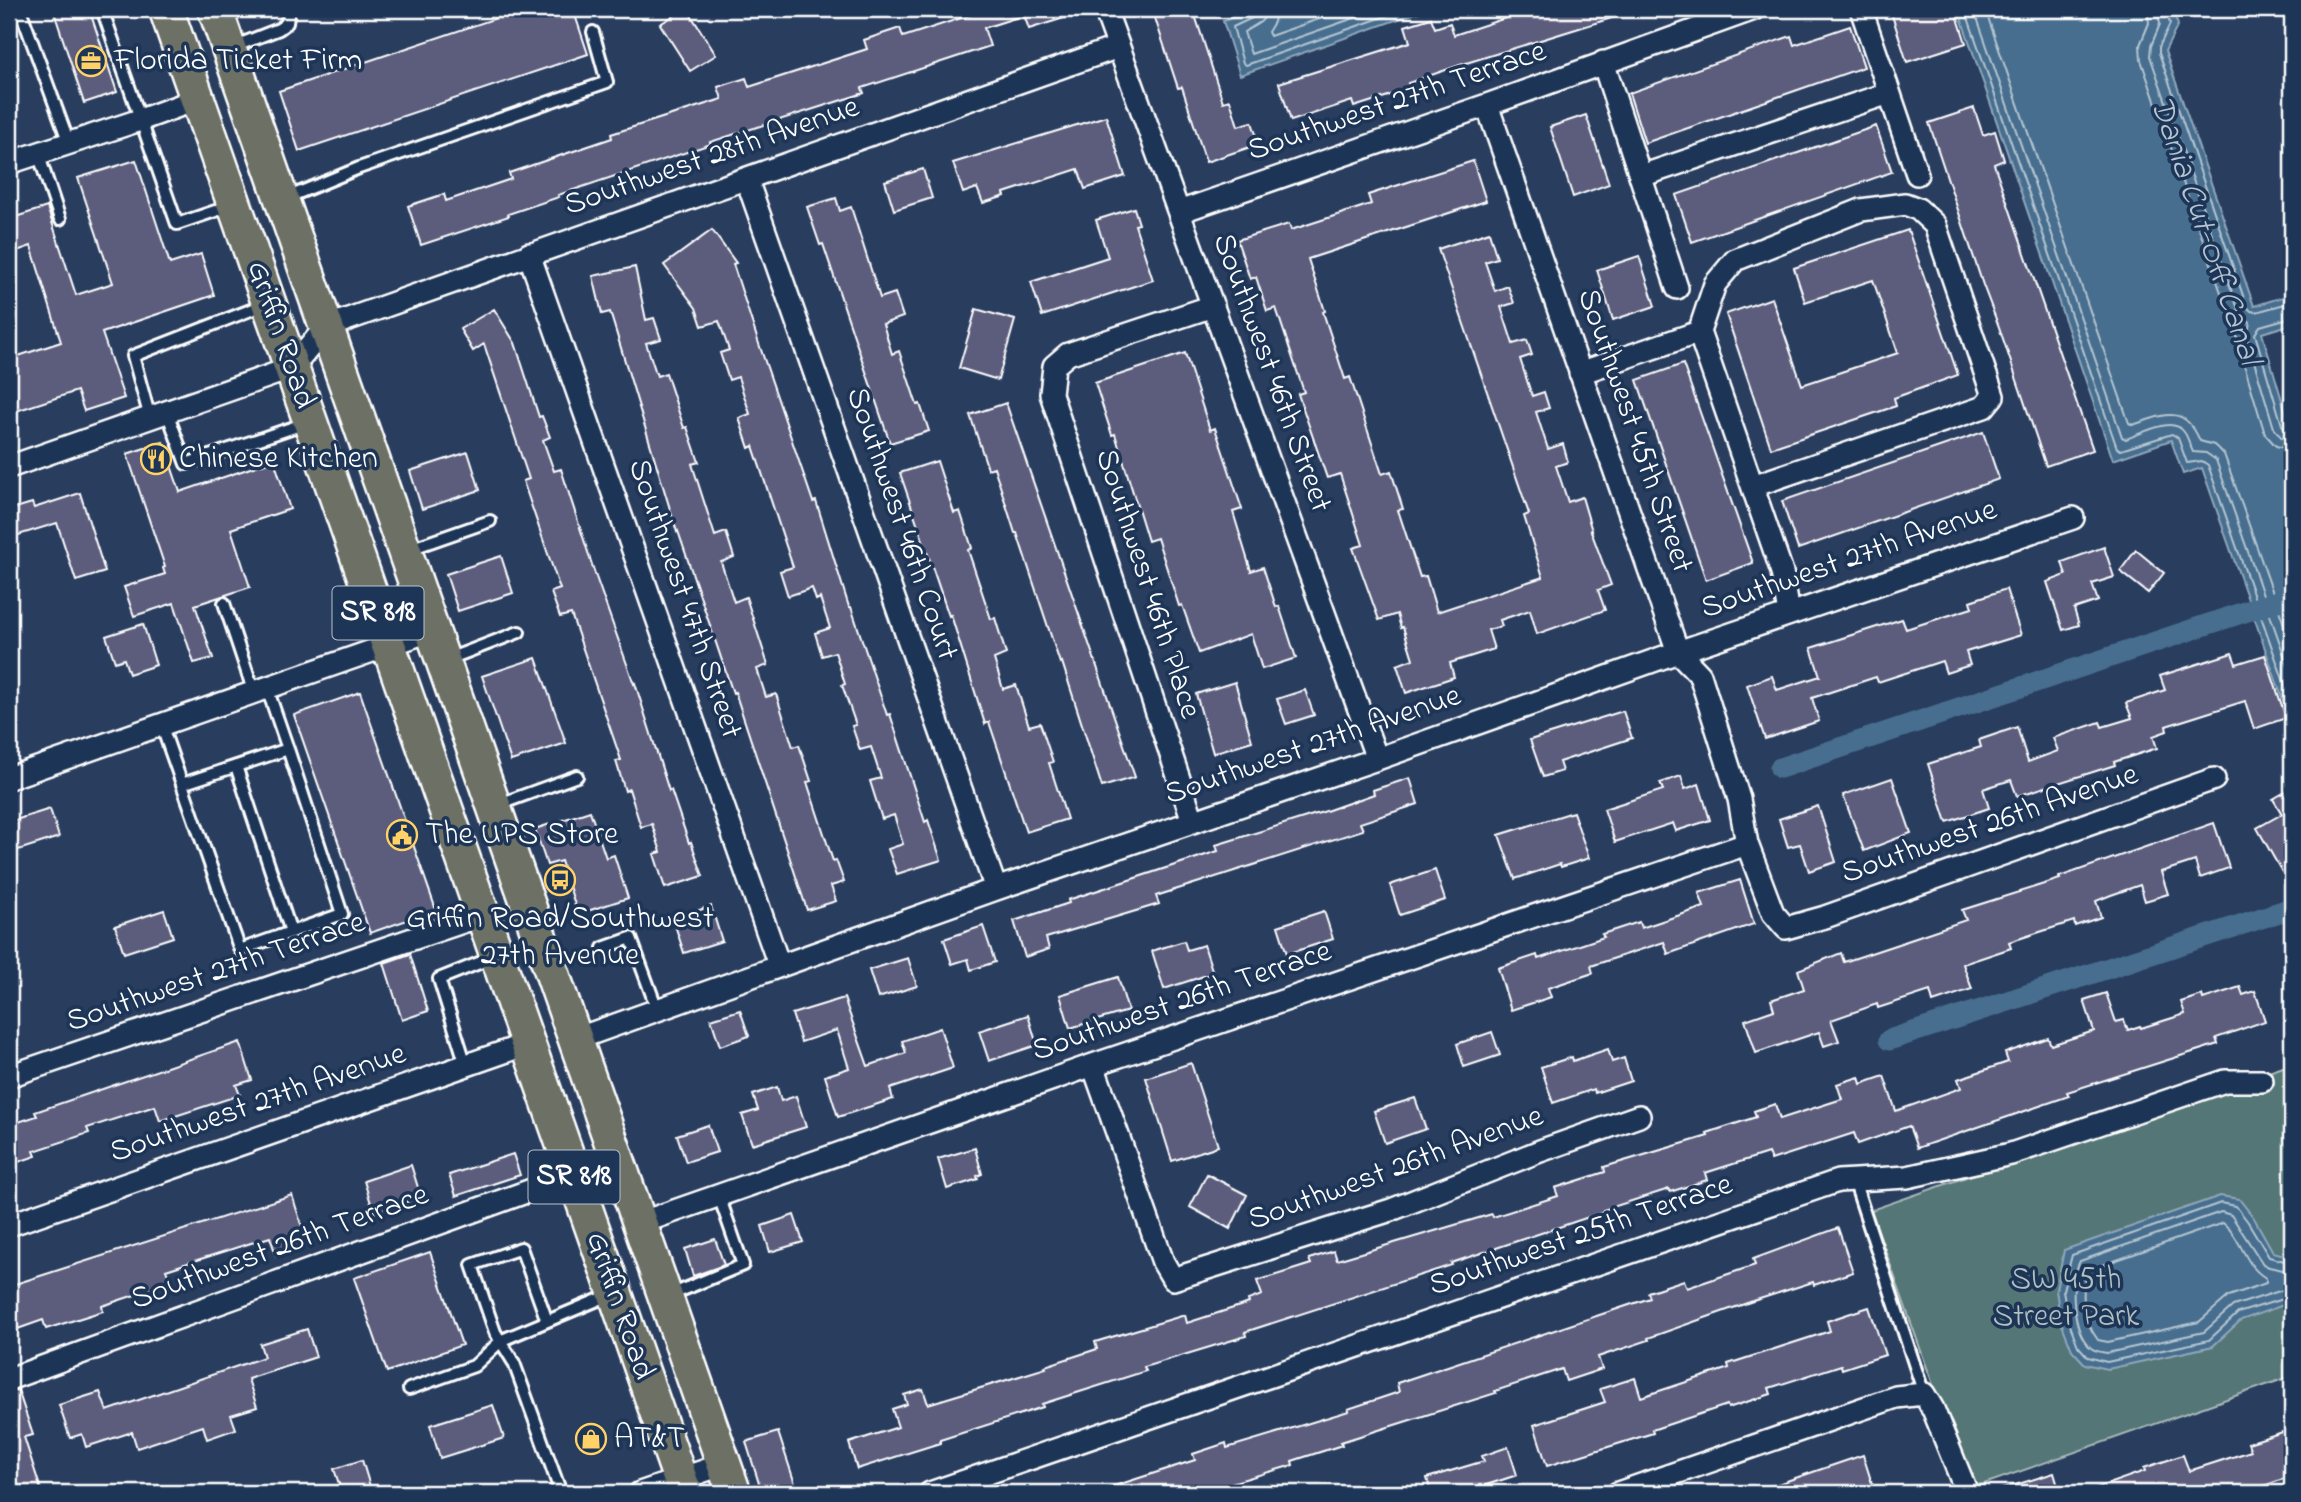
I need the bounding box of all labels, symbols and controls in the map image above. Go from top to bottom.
street label: Southwest 27th Terrace [1241,29,1553,175]
place label: Florida Ticket Firm [113,38,362,85]
office icon: Florida Ticket Firm [74,44,108,78]
street label: Southwest 28th Avenue [558,84,866,230]
water label: Dania Cut-Off Canal [2136,91,2273,374]
street label: Southwest 46th Street [1199,227,1343,519]
street label: Griffin Road [233,255,327,415]
street label: Southwest 45th Street [1563,283,1705,580]
street label: Southwest 46th Court [832,381,970,667]
place label: Chinese Kitchen [179,436,378,483]
restaurant icon: Chinese Kitchen [139,442,173,476]
street label: Southwest 46th Place [1081,443,1213,725]
street label: Southwest 47th Street [614,453,754,745]
street label: Southwest 27th Avenue [1695,487,2004,633]
road number: SR 818 [332,586,424,640]
street label: Southwest 27th Avenue [1159,673,1468,819]
street label: Southwest 26th Avenue [1835,752,2145,898]
place label: The UPS Store [425,812,619,859]
public building icon: The UPS Store [385,818,419,852]
bus stop icon: Griffin Road/Southwest 27th Avenue [543,863,577,897]
place label: Griffin Road/Southwest 27th Avenue [406,896,714,980]
street label: Southwest 27th Terrace [60,900,372,1046]
street label: Southwest 26th Terrace [1026,928,1339,1075]
street label: Southwest 27th Avenue [104,1031,413,1177]
street label: Southwest 26th Avenue [1242,1093,1551,1244]
road number: SR 818 [528,1150,620,1204]
street label: Southwest 25th Terrace [1423,1162,1740,1310]
street label: Southwest 26th Terrace [124,1172,436,1324]
street label: Griffin Road [572,1226,666,1386]
park label: SW 45th Street Park [1993,1257,2140,1341]
place label: AT&T [614,1416,685,1463]
shop icon: AT&T [574,1422,608,1456]

